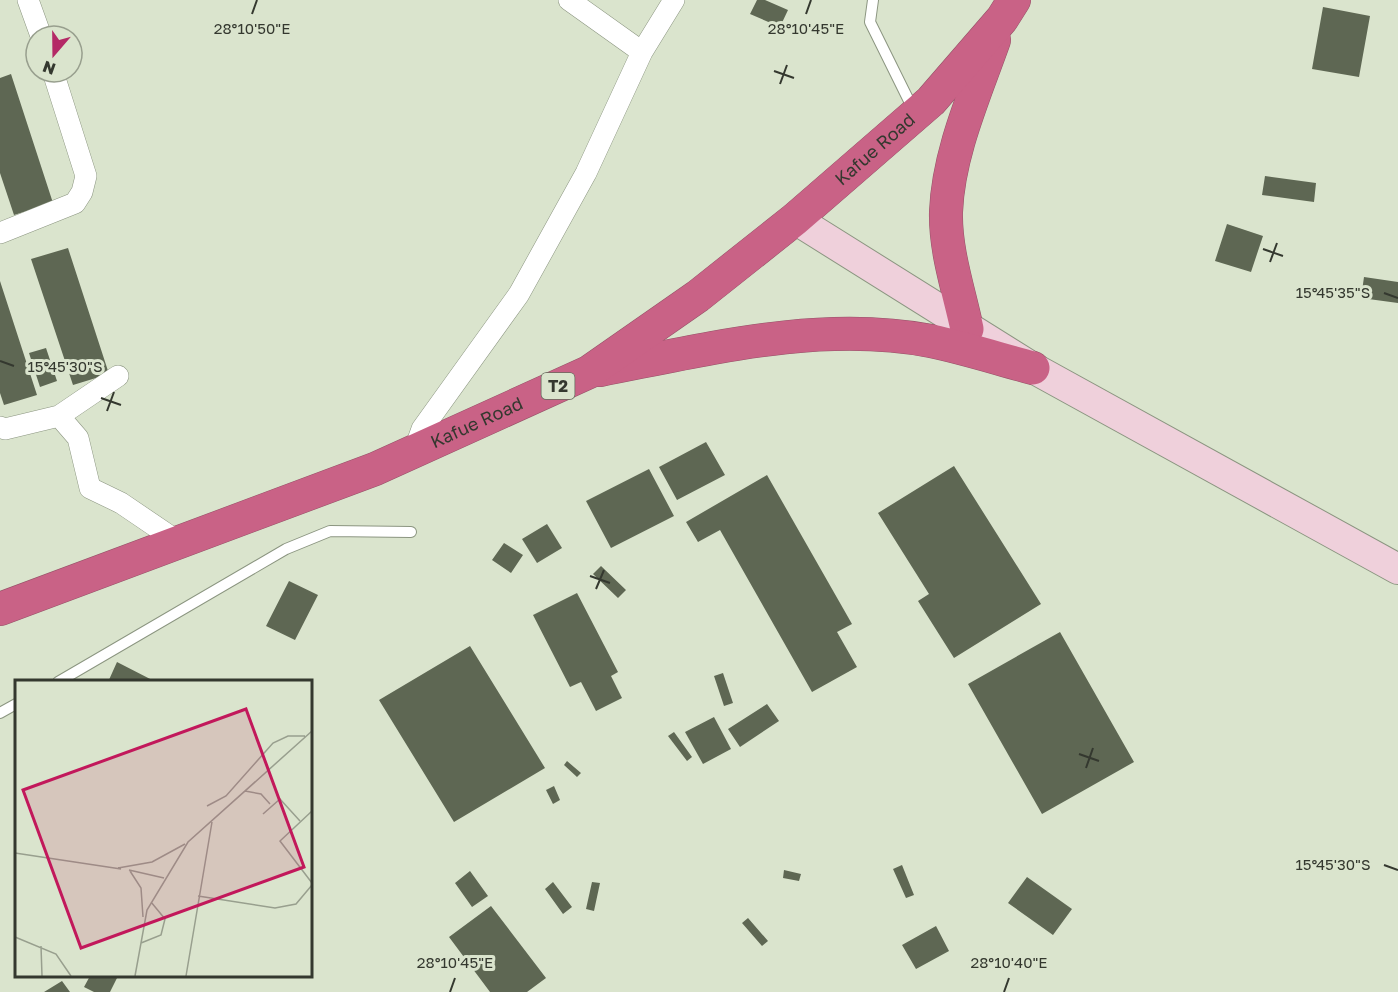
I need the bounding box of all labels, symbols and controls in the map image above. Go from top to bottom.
text: 28°10'50"E [214,19,290,37]
text: 28°10'45"E [768,19,844,37]
north arrow [24,24,84,84]
text: N [40,57,58,80]
street label: Kafue Road [830,108,919,189]
text: 15°45'35"S [1296,283,1370,301]
text: 15°45'30"S [27,357,103,375]
road number: T2 [542,373,574,399]
street label: Kafue Road [427,392,526,452]
inset map [15,680,312,977]
text: 15°45'30"S [1295,855,1371,873]
text: 28°10'45"E [417,953,493,971]
text: 28°10'40"E [970,953,1048,971]

